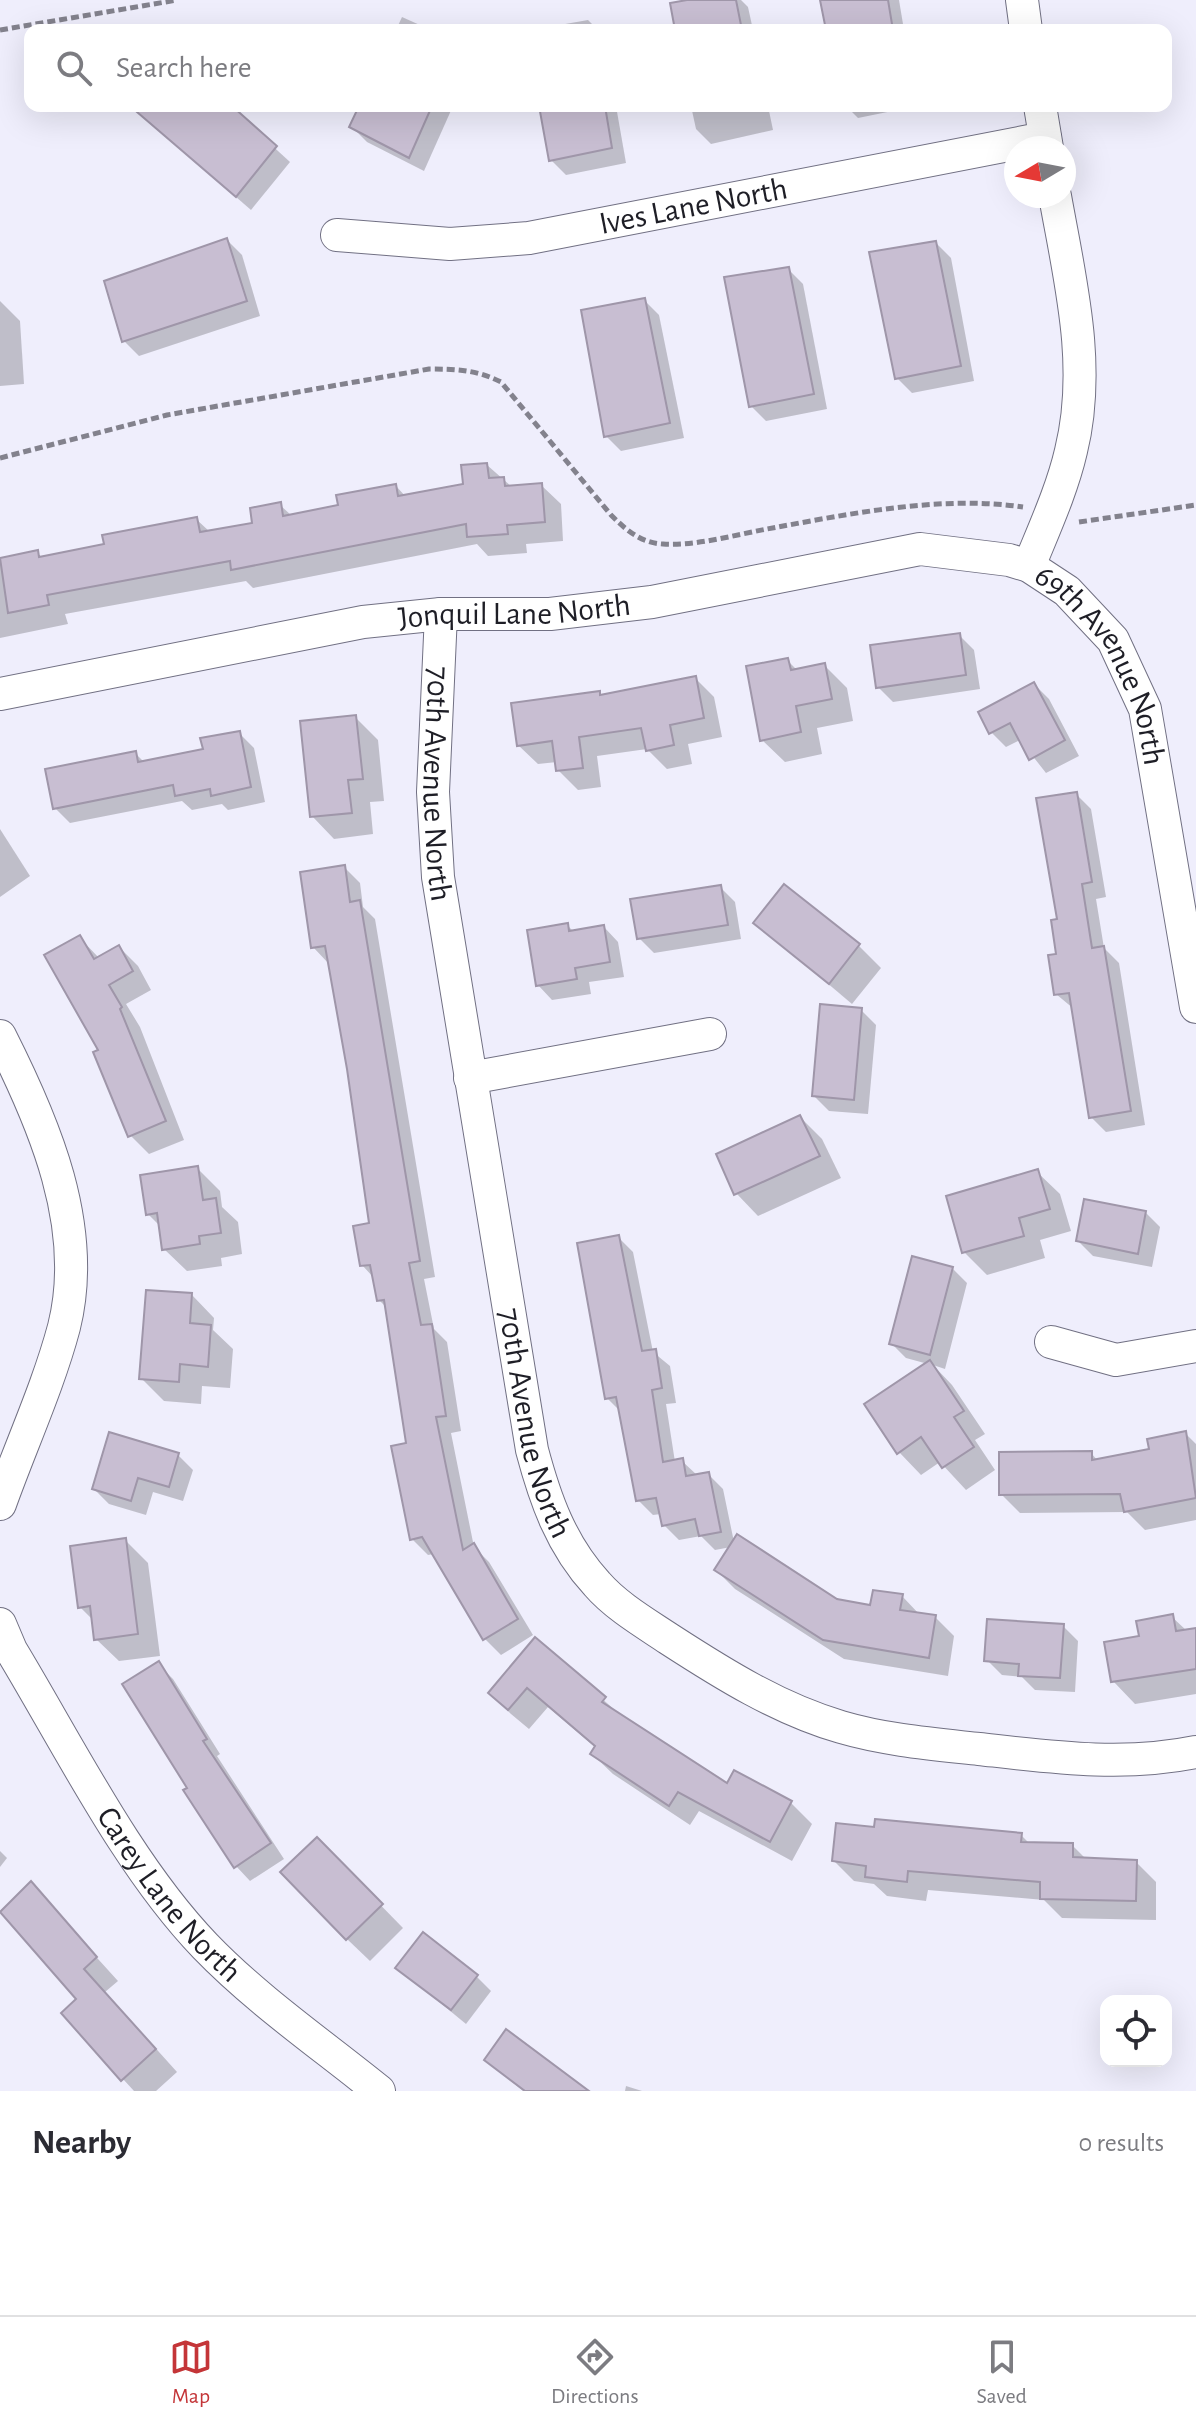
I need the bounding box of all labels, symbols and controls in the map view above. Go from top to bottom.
search box [24,24,1172,112]
icon: search [52,46,96,90]
text: Search here [116,53,252,83]
north arrow [1004,136,1076,208]
street label: Ives Lane North [597,172,790,240]
street label: 69th Avenue North [1029,559,1170,768]
street label: Jonquil Lane North [397,589,632,634]
street label: 70th Avenue North [417,666,458,903]
street label: 70th Avenue North [493,1306,577,1543]
street label: Carey Lane North [91,1801,247,1988]
map controls [1100,1995,1172,2067]
button: locate [1100,1995,1172,2067]
text: Nearby [32,2126,131,2160]
text: 0 results [1078,2130,1164,2156]
tab: Map [169,2335,213,2409]
tab: Directions [551,2335,639,2409]
tab: Saved [977,2335,1027,2409]

